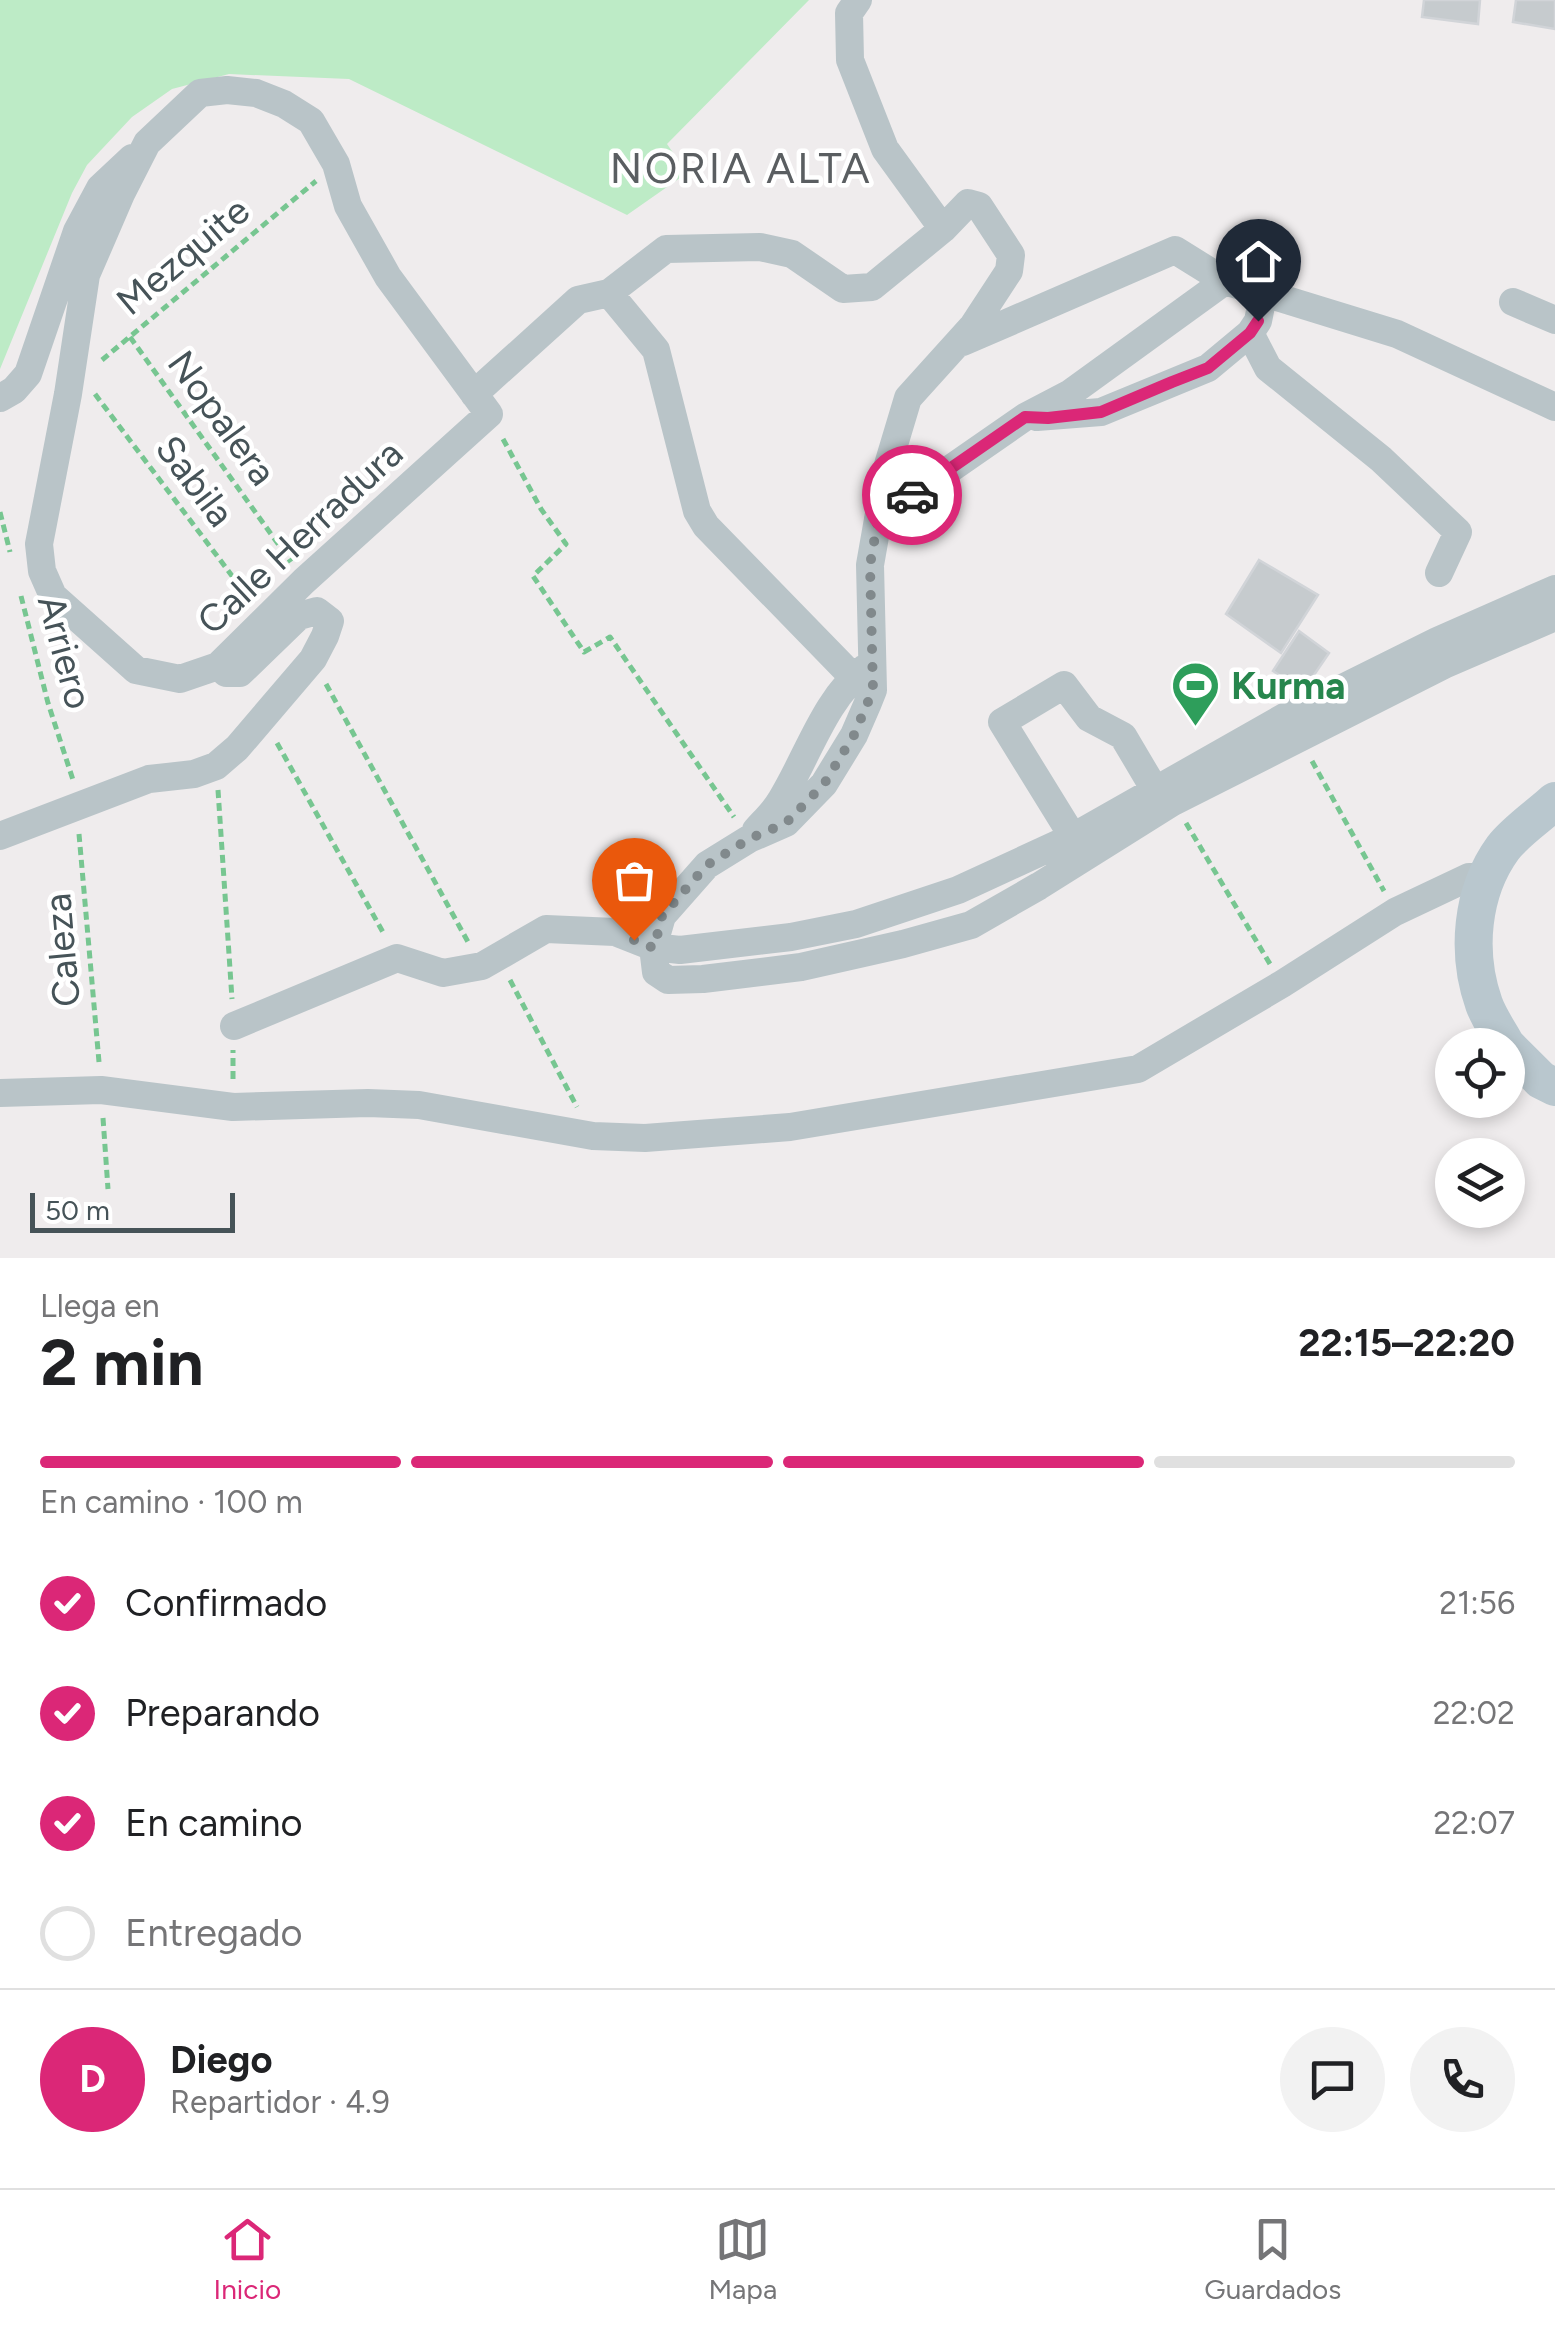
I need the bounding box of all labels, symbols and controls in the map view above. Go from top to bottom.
district label: NORIA ALTA [610,143,872,194]
street label: Mezquite [107,187,259,325]
pin [1216,219,1301,322]
icon: home [1231,234,1286,289]
street label: Nopalera [158,342,286,494]
street label: Sabila [146,427,244,535]
street label: Calle Herradura [188,430,412,644]
courier [862,445,962,545]
icon: car [885,468,940,523]
street label: Arriero [28,590,102,714]
sports icon: Kurma [1170,660,1222,728]
place label: Kurma [1231,663,1345,709]
pin [592,838,677,941]
icon: bag [607,853,662,908]
street label: Caleza [34,891,90,1009]
map controls [1435,1028,1525,1228]
button: locate [1435,1028,1525,1118]
button: layers [1435,1138,1525,1228]
scale bar [30,1188,235,1232]
text: 50 m [45,1193,110,1227]
text: Llega en [40,1287,160,1325]
text: 22:15–22:20 [1298,1320,1515,1366]
text: 2 min [40,1323,204,1401]
text: En camino · 100 m [40,1483,303,1521]
icon: check [40,1576,95,1631]
text: Confirmado [125,1580,327,1626]
text: 21:56 [1439,1584,1515,1622]
icon: check [40,1686,95,1741]
text: Preparando [125,1690,320,1736]
text: 22:02 [1433,1694,1515,1732]
icon: check [40,1796,95,1851]
text: En camino [125,1800,302,1846]
text: 22:07 [1433,1804,1515,1842]
text: Entregado [125,1910,303,1956]
button: chat [1280,2027,1385,2132]
button: phone [1410,2027,1515,2132]
text: Diego [170,2037,273,2083]
text: D [79,2056,106,2102]
text: Repartidor · 4.9 [170,2083,390,2121]
tab: Inicio [214,2212,281,2306]
tab: Mapa [708,2212,777,2306]
tab: Guardados [1204,2212,1341,2306]

